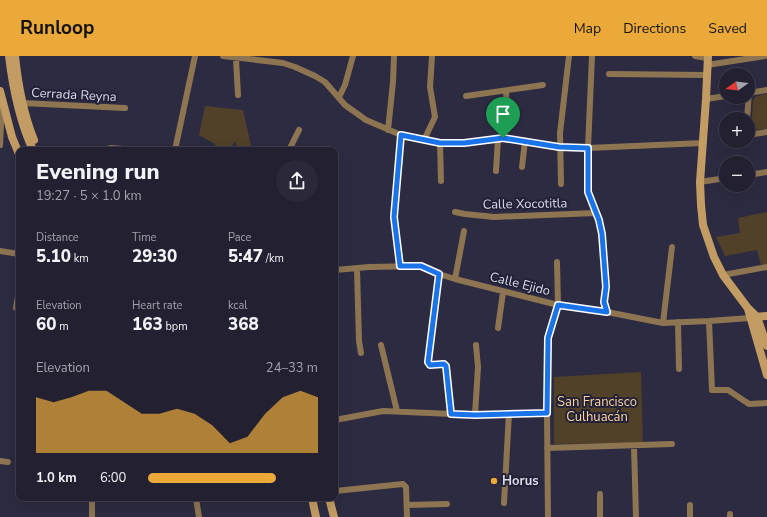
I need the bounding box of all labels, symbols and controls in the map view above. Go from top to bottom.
text: Runloop [20,15,94,41]
text: Map [574,19,601,38]
text: Directions [623,19,686,38]
text: Saved [708,19,747,38]
north arrow [719,68,755,104]
map controls [719,68,755,192]
street label: Cerrada Reyna [31,84,117,106]
pin [486,97,520,138]
icon: arrive [492,103,514,125]
button: + [719,112,755,148]
button: − [719,156,755,192]
text: Evening run [36,157,160,187]
button: share [276,160,318,202]
text: 19:27 · 5 × 1.0 km [36,187,142,205]
street label: Calle Xocotitla [482,194,568,214]
text: Distance [36,230,79,245]
text: Time [132,230,156,245]
text: Pace [228,230,251,245]
text: 5.10 [36,245,71,268]
text: 29:30 [132,245,177,268]
text: 5:47 [228,245,263,268]
text: km [71,251,89,266]
text: /km [263,251,284,266]
street label: Calle Ejido [488,268,552,300]
text: Elevation [36,298,82,313]
text: Heart rate [132,298,182,313]
text: kcal [228,298,248,313]
text: 60 [36,313,56,336]
text: 163 [132,313,163,336]
text: 368 [228,313,259,336]
text: m [56,319,69,334]
text: bpm [163,319,188,334]
text: Elevation [36,359,90,377]
text: 24–33 m [266,359,318,377]
park label: San Francisco Culhuacán [557,393,637,426]
text: 1.0 km [36,469,77,487]
text: 6:00 [100,469,126,487]
place label: Horus [502,472,539,490]
marker: Horus [489,476,499,486]

